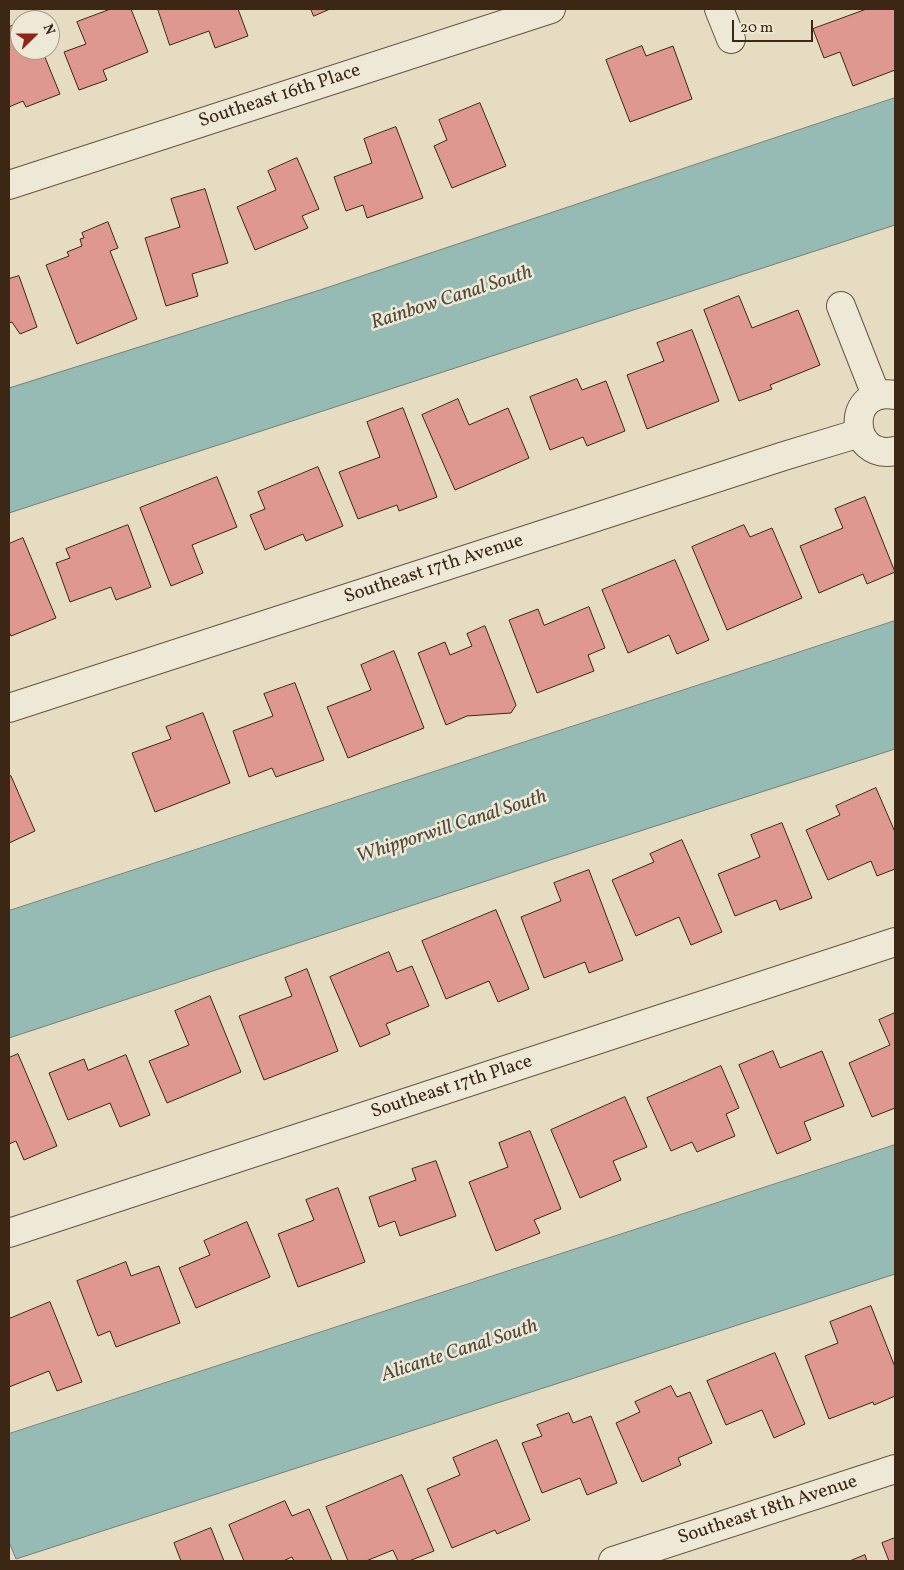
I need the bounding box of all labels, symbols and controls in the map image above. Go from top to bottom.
north arrow [10,10,60,60]
scale bar [734,10,815,42]
text: 20 m [740,18,773,39]
text: N [38,21,59,38]
street label: Southeast 16th Place [196,60,364,134]
water label: Rainbow Canal South [368,262,536,336]
street label: Southeast 17th Avenue [342,530,526,610]
water label: Whipporwill Canal South [354,786,550,870]
street label: Southeast 17th Place [368,1051,536,1125]
water label: Alicante Canal South [379,1315,541,1389]
street label: Southeast 18th Avenue [675,1471,861,1551]

